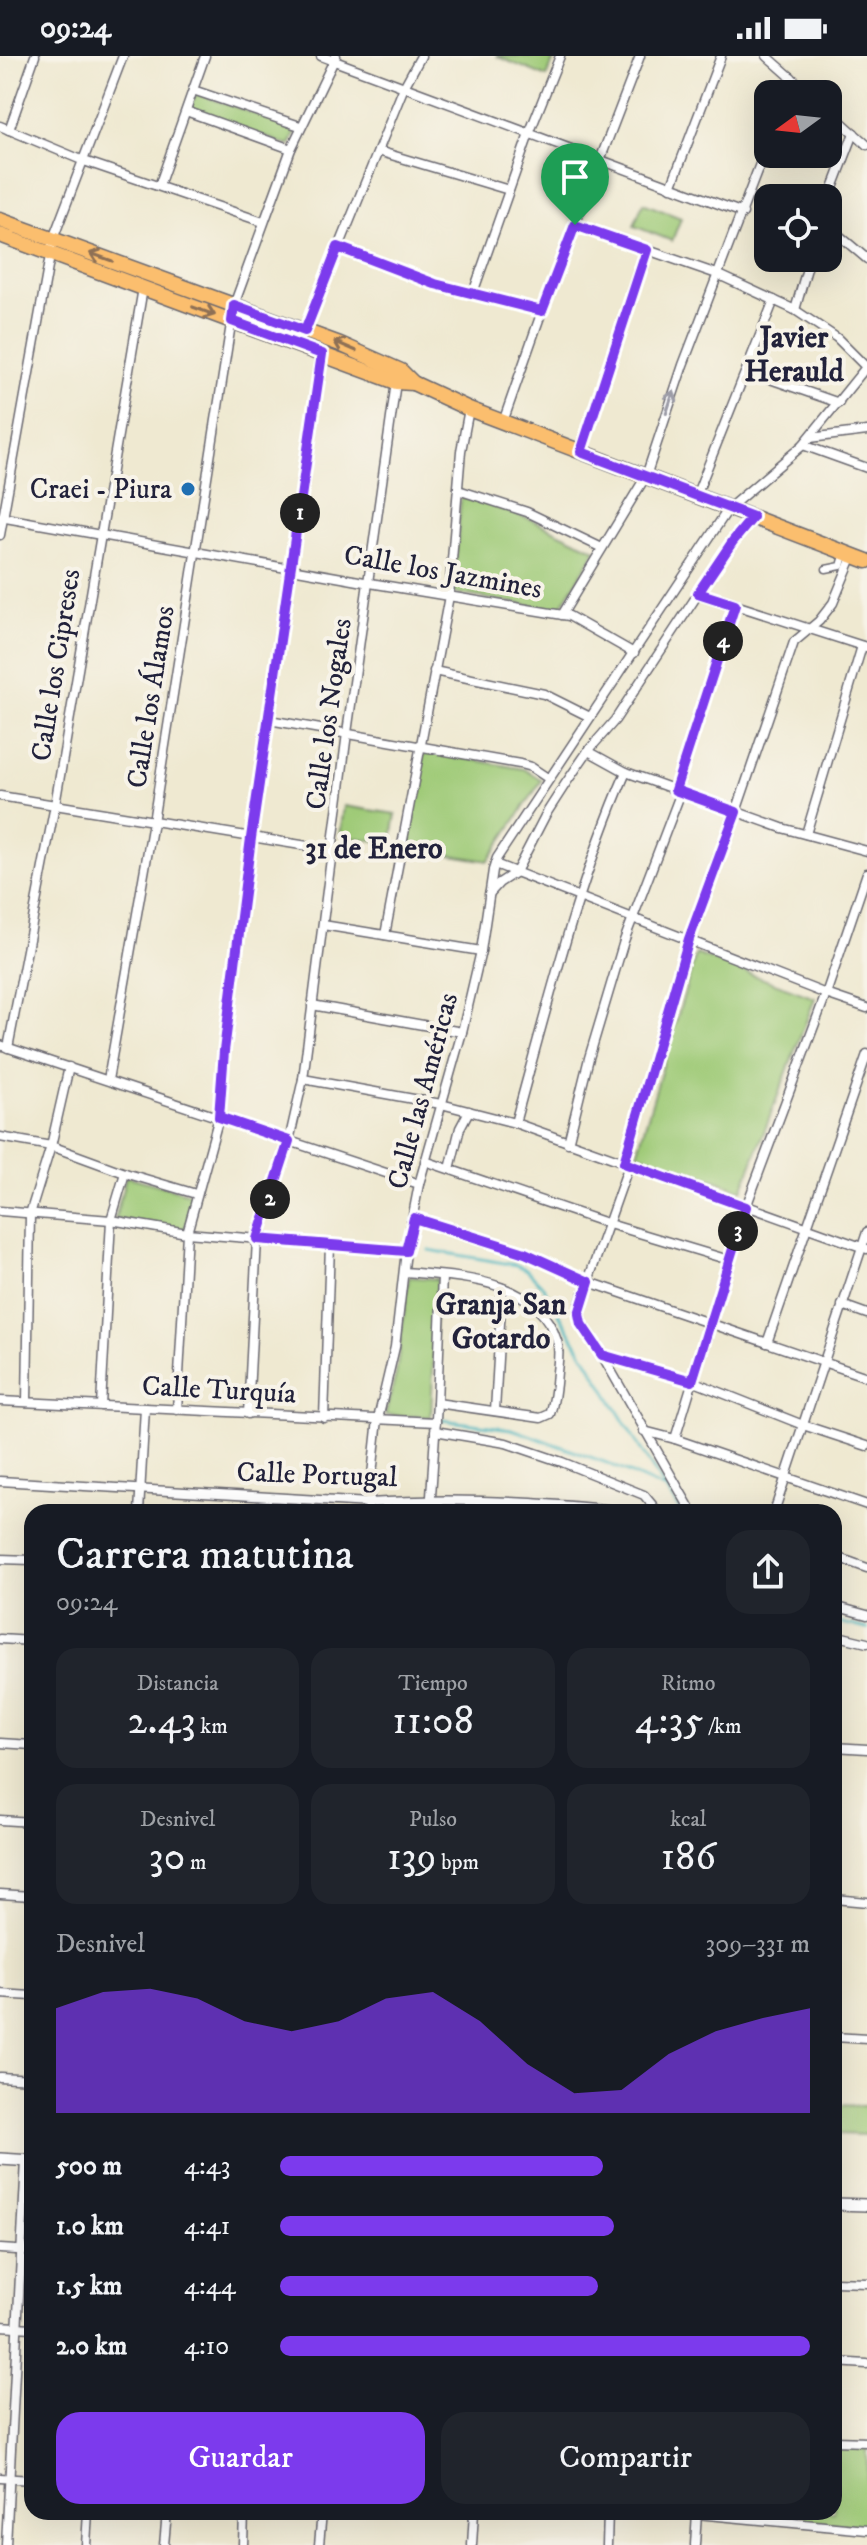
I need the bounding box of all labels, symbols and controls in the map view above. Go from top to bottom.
text: 09:24 [40,10,111,47]
north arrow [754,80,842,168]
map controls [754,80,842,272]
pin [541,143,609,225]
icon: arrive [553,155,597,199]
button: locate [754,184,842,272]
one-way arrow [89,249,114,263]
one-way arrow [192,305,216,319]
district label: Javier Herauld [744,320,845,391]
one-way arrow [333,338,358,352]
one-way arrow [664,390,679,415]
place label: Craei - Piura [30,472,172,507]
marker: Craei - Piura [179,480,197,498]
pin: 1 [280,493,320,533]
text: 1 [296,499,304,526]
street label: Calle los Jazmines [341,537,545,607]
street label: Calle los Cipreses [24,566,88,764]
street label: Calle los Álamos [118,603,183,791]
street label: Calle los Nogales [298,616,360,812]
pin: 4 [703,621,743,661]
text: 4 [717,627,729,654]
district label: 31 de Enero [305,831,443,868]
street label: Calle las Américas [380,989,466,1193]
pin: 2 [250,1179,290,1219]
text: 2 [265,1185,275,1212]
pin: 3 [718,1211,758,1251]
text: 3 [734,1217,742,1244]
district label: Granja San Gotardo [435,1287,567,1358]
street label: Calle Turquía [141,1368,297,1412]
street label: Calle Portugal [236,1455,399,1495]
text: Carrera matutina [56,1528,354,1583]
button: share [726,1530,810,1614]
text: 09:24 [56,1586,117,1619]
text: Distancia [137,1670,219,1697]
text: Tiempo [398,1670,468,1697]
text: Ritmo [661,1670,716,1697]
text: 2.43 [128,1697,196,1747]
text: 11:08 [392,1697,474,1747]
text: 4:35 [635,1697,703,1747]
text: km [196,1713,228,1740]
text: /km [703,1713,742,1740]
text: Desnivel [140,1806,215,1833]
text: Pulso [409,1806,457,1833]
text: kcal [670,1806,706,1833]
text: 30 [149,1833,185,1883]
text: 139 [387,1833,436,1883]
text: 186 [661,1833,716,1883]
text: m [185,1849,207,1876]
text: bpm [436,1849,479,1876]
text: Desnivel [56,1928,145,1961]
text: 309–331 m [706,1928,810,1961]
text: 500 m [56,2150,122,2183]
text: 4:43 [184,2150,230,2183]
text: 1.0 km [56,2210,124,2243]
text: 4:41 [184,2210,230,2243]
text: 1.5 km [56,2270,122,2303]
text: 4:44 [184,2270,236,2303]
text: 2.0 km [56,2330,127,2363]
text: 4:10 [184,2330,229,2363]
button: Guardar [56,2412,425,2504]
button: Compartir [441,2412,810,2504]

